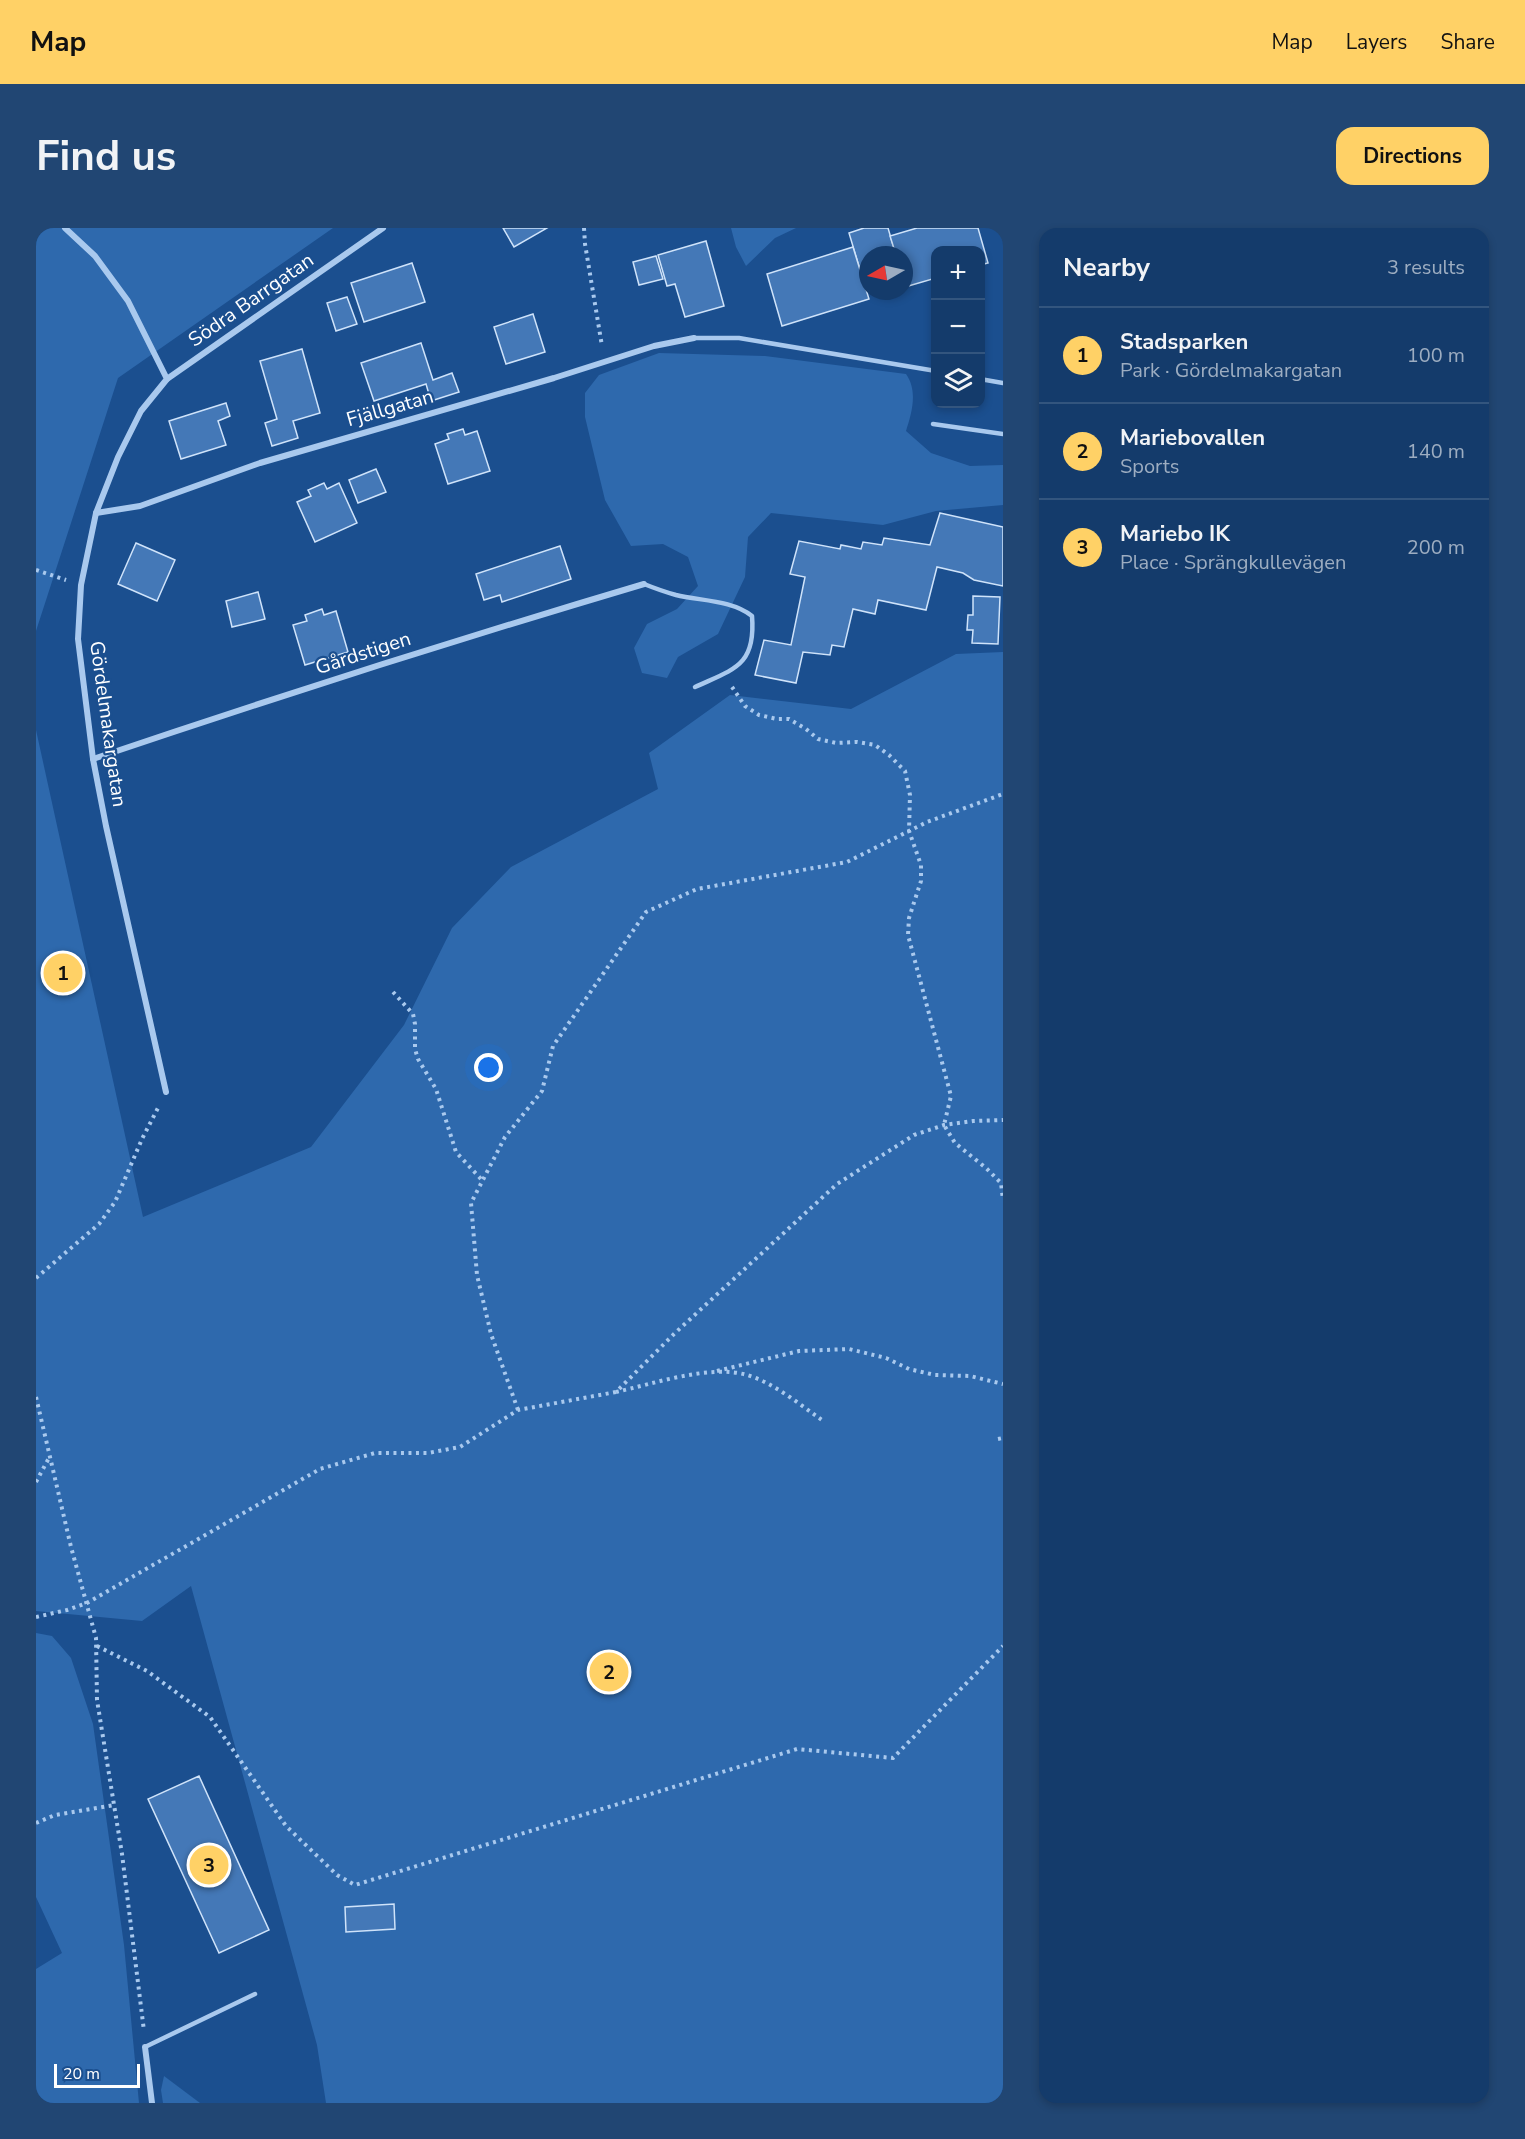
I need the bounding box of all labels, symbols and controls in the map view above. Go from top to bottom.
text: Map [30,23,86,61]
text: Map [1271,28,1313,56]
text: Layers [1346,28,1407,56]
text: Share [1440,28,1495,56]
button: Directions [1336,127,1489,185]
text: Find us [36,128,176,185]
north arrow [859,246,913,300]
map controls [931,246,985,408]
button: + [931,246,985,300]
street label: Södra Barrgatan [183,247,319,353]
text: Nearby [1063,250,1150,285]
text: 3 results [1387,254,1465,281]
button: − [931,300,985,354]
text: Stadsparken [1120,327,1248,357]
text: 1 [1077,342,1089,369]
text: 100 m [1407,342,1465,369]
button: layers [931,354,985,408]
text: Park · Gördelmakargatan [1120,357,1342,384]
street label: Fjällgatan [343,383,437,433]
text: Mariebovallen [1120,423,1265,453]
text: 2 [1077,438,1089,465]
text: 140 m [1407,438,1465,465]
text: Sports [1120,453,1179,480]
text: Mariebo IK [1120,519,1230,549]
text: 3 [1077,534,1089,561]
text: 200 m [1407,534,1465,561]
text: Place · Sprängkullevägen [1120,549,1346,576]
street label: Gårdstigen [312,625,414,681]
street label: Gördelmakargatan [83,639,133,809]
pin: 1 [44,950,82,996]
your location [474,1053,503,1082]
pin: 2 [590,1650,628,1694]
pin: 3 [190,1842,228,1888]
scale bar [54,2061,140,2088]
text: 20 m [63,2063,100,2085]

